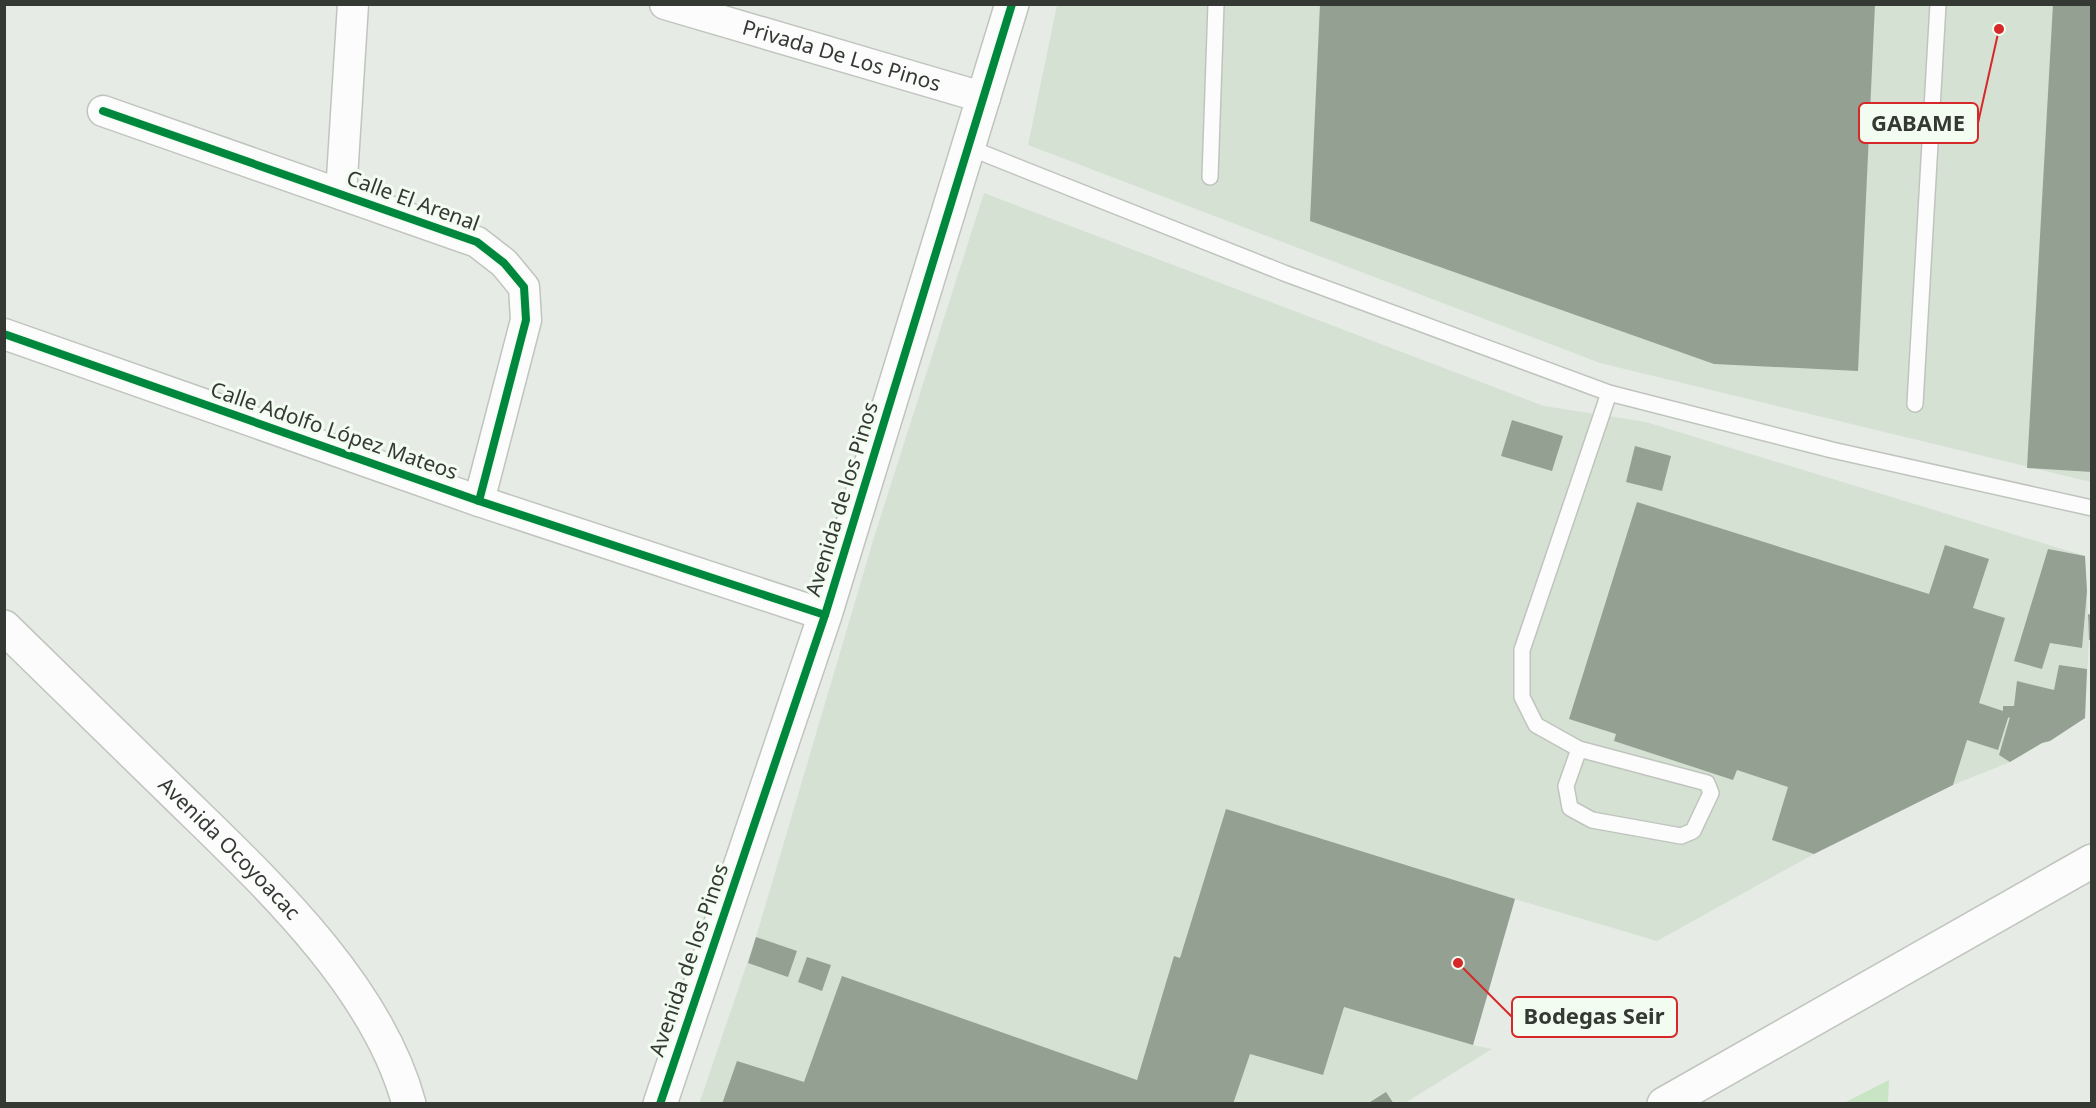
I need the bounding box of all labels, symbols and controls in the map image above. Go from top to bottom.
street label: Privada De Los Pinos [739,13,944,97]
callout: GABAME [1859,103,1978,143]
text: GABAME [1871,107,1965,137]
street label: Calle El Arenal [343,163,484,237]
street label: Calle Adolfo López Mateos [207,375,462,486]
street label: Avenida de los Pinos [798,398,884,599]
street label: Avenida Ocoyoacac [153,771,307,925]
street label: Avenida de los Pinos [642,860,734,1060]
callout: Bodegas Seir [1512,997,1677,1037]
text: Bodegas Seir [1524,1000,1665,1030]

